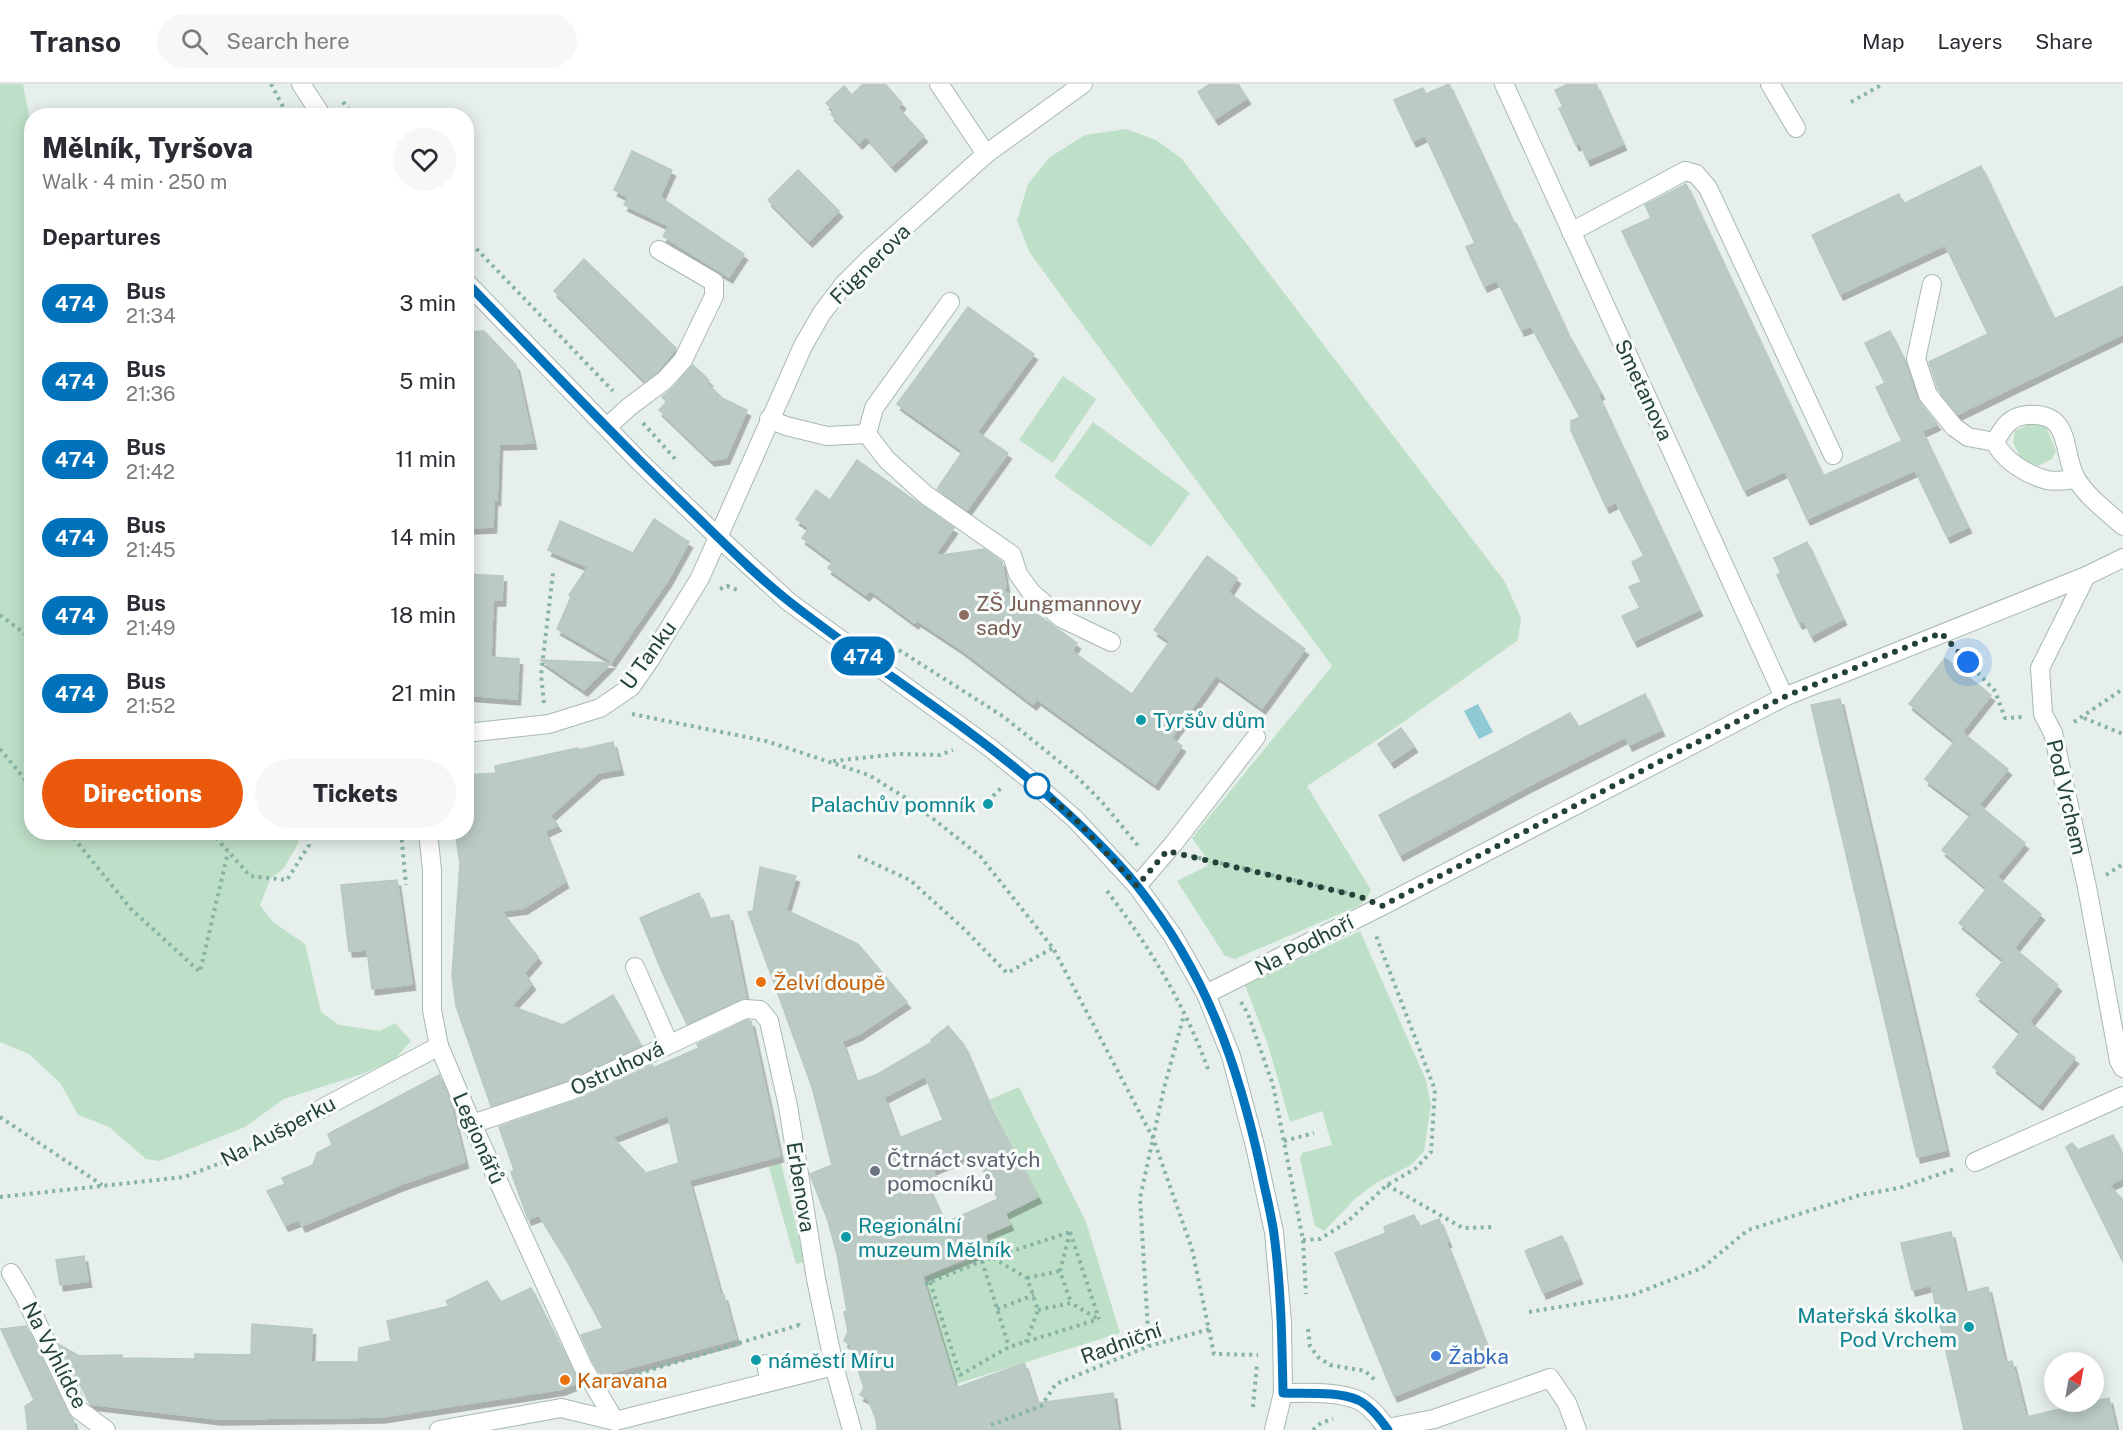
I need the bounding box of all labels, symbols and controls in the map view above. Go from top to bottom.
search box [157,14,577,68]
text: Transo [30,25,121,58]
icon: search [178,25,211,58]
text: Search here [226,28,350,54]
text: Map [1862,29,1905,54]
text: Layers [1938,29,2002,54]
text: Share [2035,29,2093,54]
button: heart [393,128,456,191]
text: Mělník, Tyršova [42,131,253,164]
text: Walk · 4 min · 250 m [42,170,227,194]
street label: Fügnerova [825,219,915,309]
text: Departures [42,224,161,250]
text: Bus [126,278,166,304]
text: 3 min [399,290,456,316]
text: 474 [55,291,95,316]
text: 21:34 [126,304,176,328]
street label: Smetanova [1610,335,1678,445]
text: Bus [126,356,166,382]
text: 5 min [399,368,456,394]
text: 474 [55,369,95,394]
text: 21:36 [126,382,176,406]
text: Bus [126,434,166,460]
text: 11 min [395,446,456,472]
text: 474 [55,447,95,472]
text: 21:42 [126,460,175,484]
text: Bus [126,512,166,538]
text: 14 min [391,524,456,550]
text: 474 [55,525,95,550]
text: 21:45 [126,538,176,562]
text: Bus [126,590,166,616]
place label: ZŠ Jungmannovy sady [976,591,1142,640]
text: 18 min [390,602,456,628]
text: 474 [55,603,95,628]
marker: ZŠ Jungmannovy sady [957,608,971,622]
text: 21:49 [126,616,176,640]
street label: U Tanku [615,616,681,694]
line badge: 474 [828,636,898,676]
text: 474 [843,644,883,669]
your location [1953,647,1983,677]
text: Bus [126,668,166,694]
text: 21 min [391,680,456,706]
text: 474 [55,681,95,706]
text: 21:52 [126,694,175,718]
place label: Tyršův dům [1153,708,1265,733]
marker: Tyršův dům [1134,713,1148,727]
street label: Pod Vrchem [2042,737,2092,857]
button: Directions [42,759,243,828]
button: Tickets [255,759,456,828]
unlabelled marker [1024,773,1050,799]
place label: Palachův pomník [810,792,976,817]
marker: Palachův pomník [981,797,995,811]
street label: Na Podhoří [1250,909,1358,981]
place label: Želví doupě [773,970,885,995]
marker: Želví doupě [754,975,768,989]
street label: Ostruhová [566,1036,668,1100]
street label: Legionářů [448,1088,510,1188]
street label: Na Aušperku [216,1090,340,1172]
street label: Erbenova [782,1140,820,1234]
place label: Čtrnáct svatých pomocníků [887,1147,1040,1196]
marker: Čtrnáct svatých pomocníků [868,1164,882,1178]
place label: Regionální muzeum Mělník [858,1213,1012,1262]
marker: Regionální muzeum Mělník [839,1230,853,1244]
street label: Na Vyhlídce [17,1297,93,1413]
place label: Mateřská školka Pod Vrchem [1797,1303,1957,1352]
street label: Radniční [1077,1317,1166,1369]
marker: Mateřská školka Pod Vrchem [1962,1320,1976,1334]
place label: Žabka [1448,1344,1509,1369]
place label: náměstí Míru [768,1348,895,1373]
marker: Žabka [1429,1349,1443,1363]
north arrow [2044,1352,2104,1412]
map controls [2044,1352,2104,1412]
marker: náměstí Míru [749,1353,763,1367]
place label: Karavana [577,1368,668,1393]
marker: Karavana [558,1373,572,1387]

